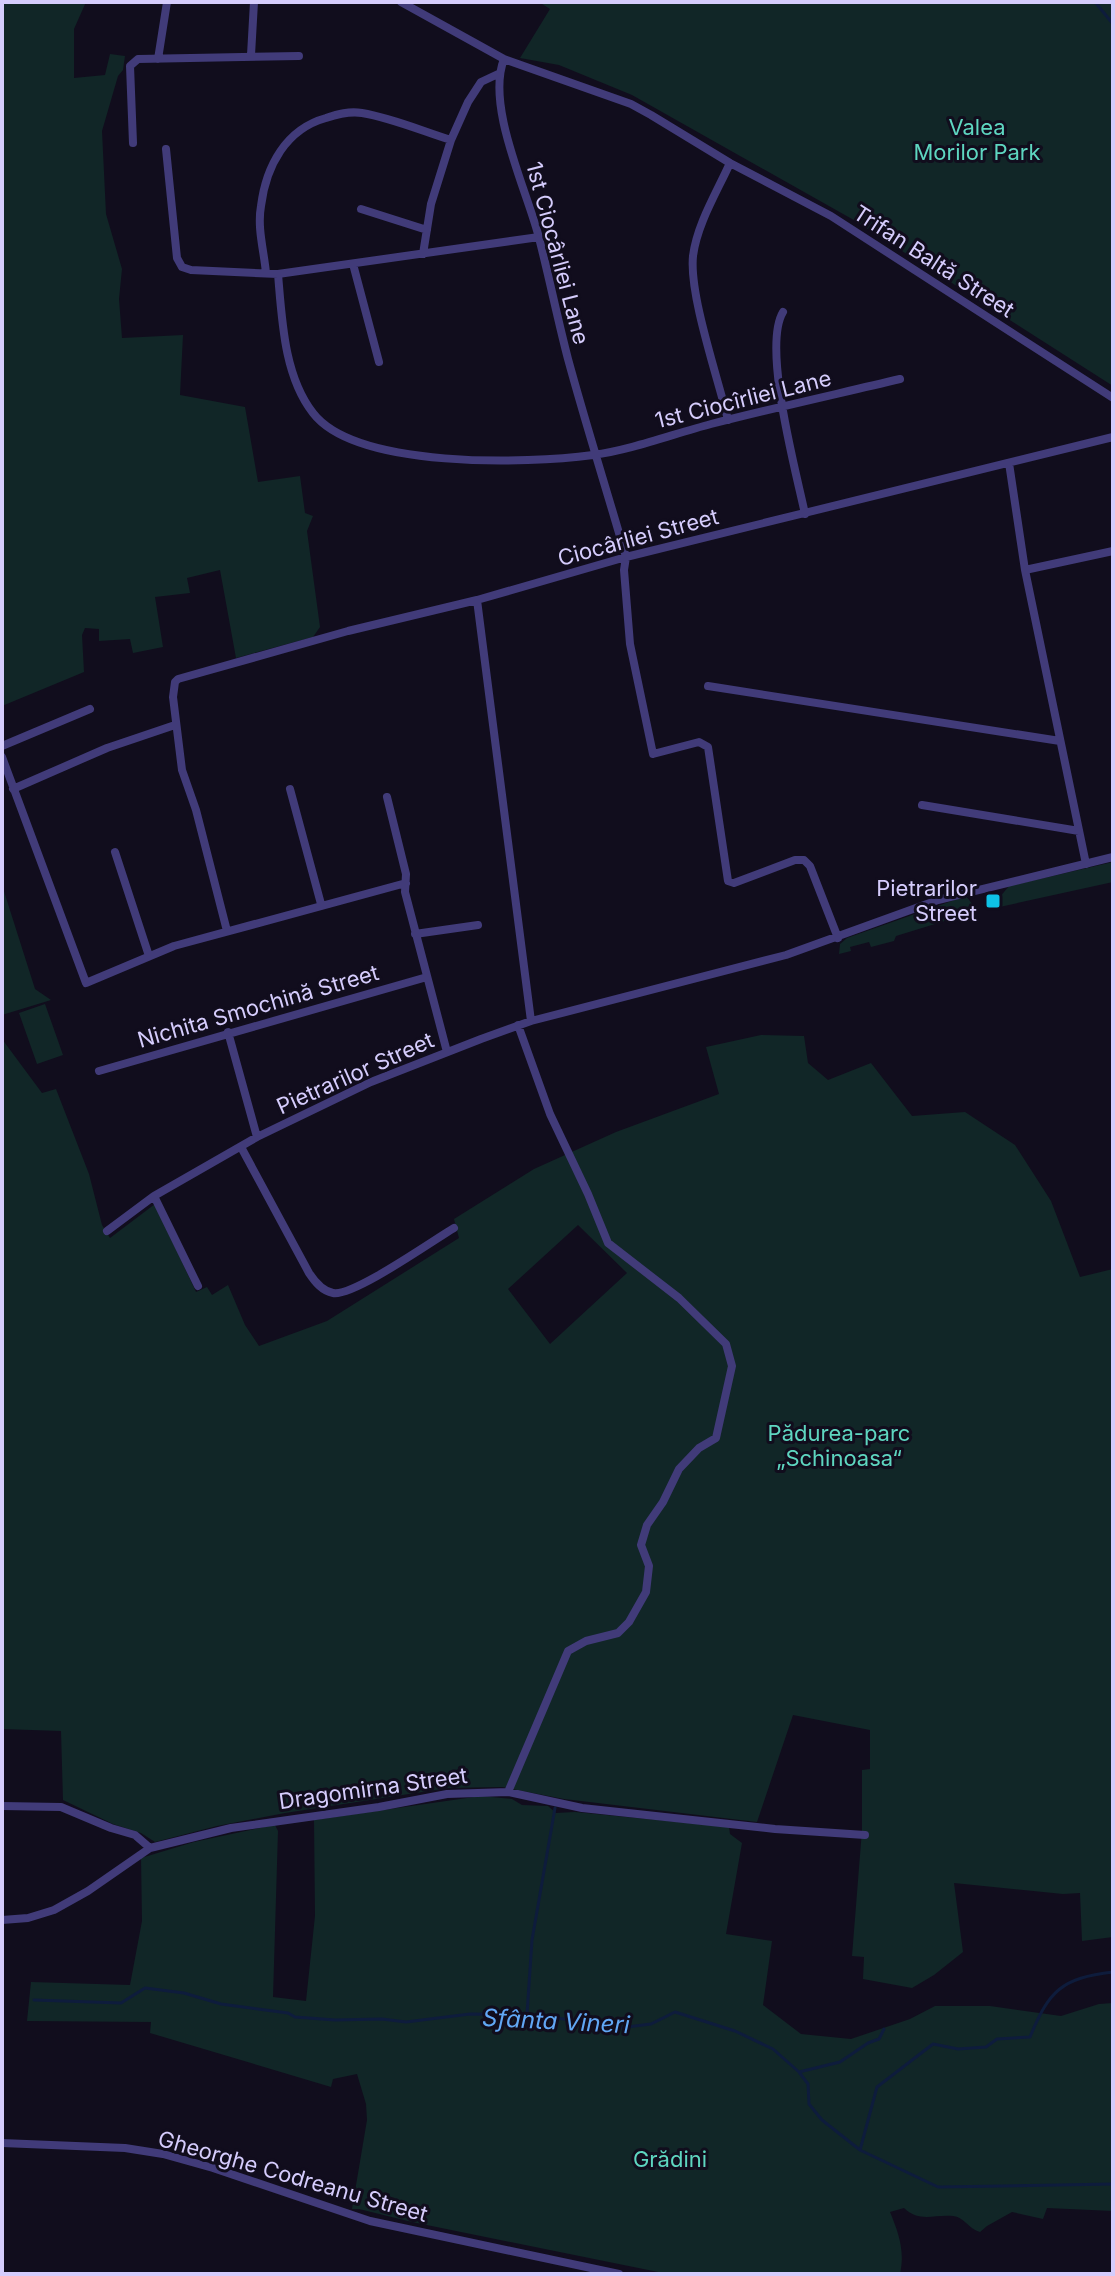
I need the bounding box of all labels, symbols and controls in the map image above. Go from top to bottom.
park label: Valea Morilor Park [913,114,1041,165]
street label: 1st Ciocârliei Lane [521,159,595,347]
street label: Trifan Baltă Street [849,199,1019,323]
street label: 1st Ciocîrliei Lane [652,365,834,433]
street label: Ciocârliei Street [555,503,721,571]
place label: Pietrarilor Street [876,875,977,926]
marker: Pietrarilor Street [984,892,1002,910]
street label: Nichita Smochină Street [134,959,382,1053]
street label: Pietrarilor Street [272,1027,438,1119]
park label: Pădurea-parc „Schinoasa“ [768,1420,910,1471]
street label: Dragomirna Street [277,1762,469,1814]
water label: Sfânta Vineri [482,2003,632,2039]
street label: Gheorghe Codreanu Street [155,2125,431,2227]
park label: Grădini [633,2146,707,2172]

